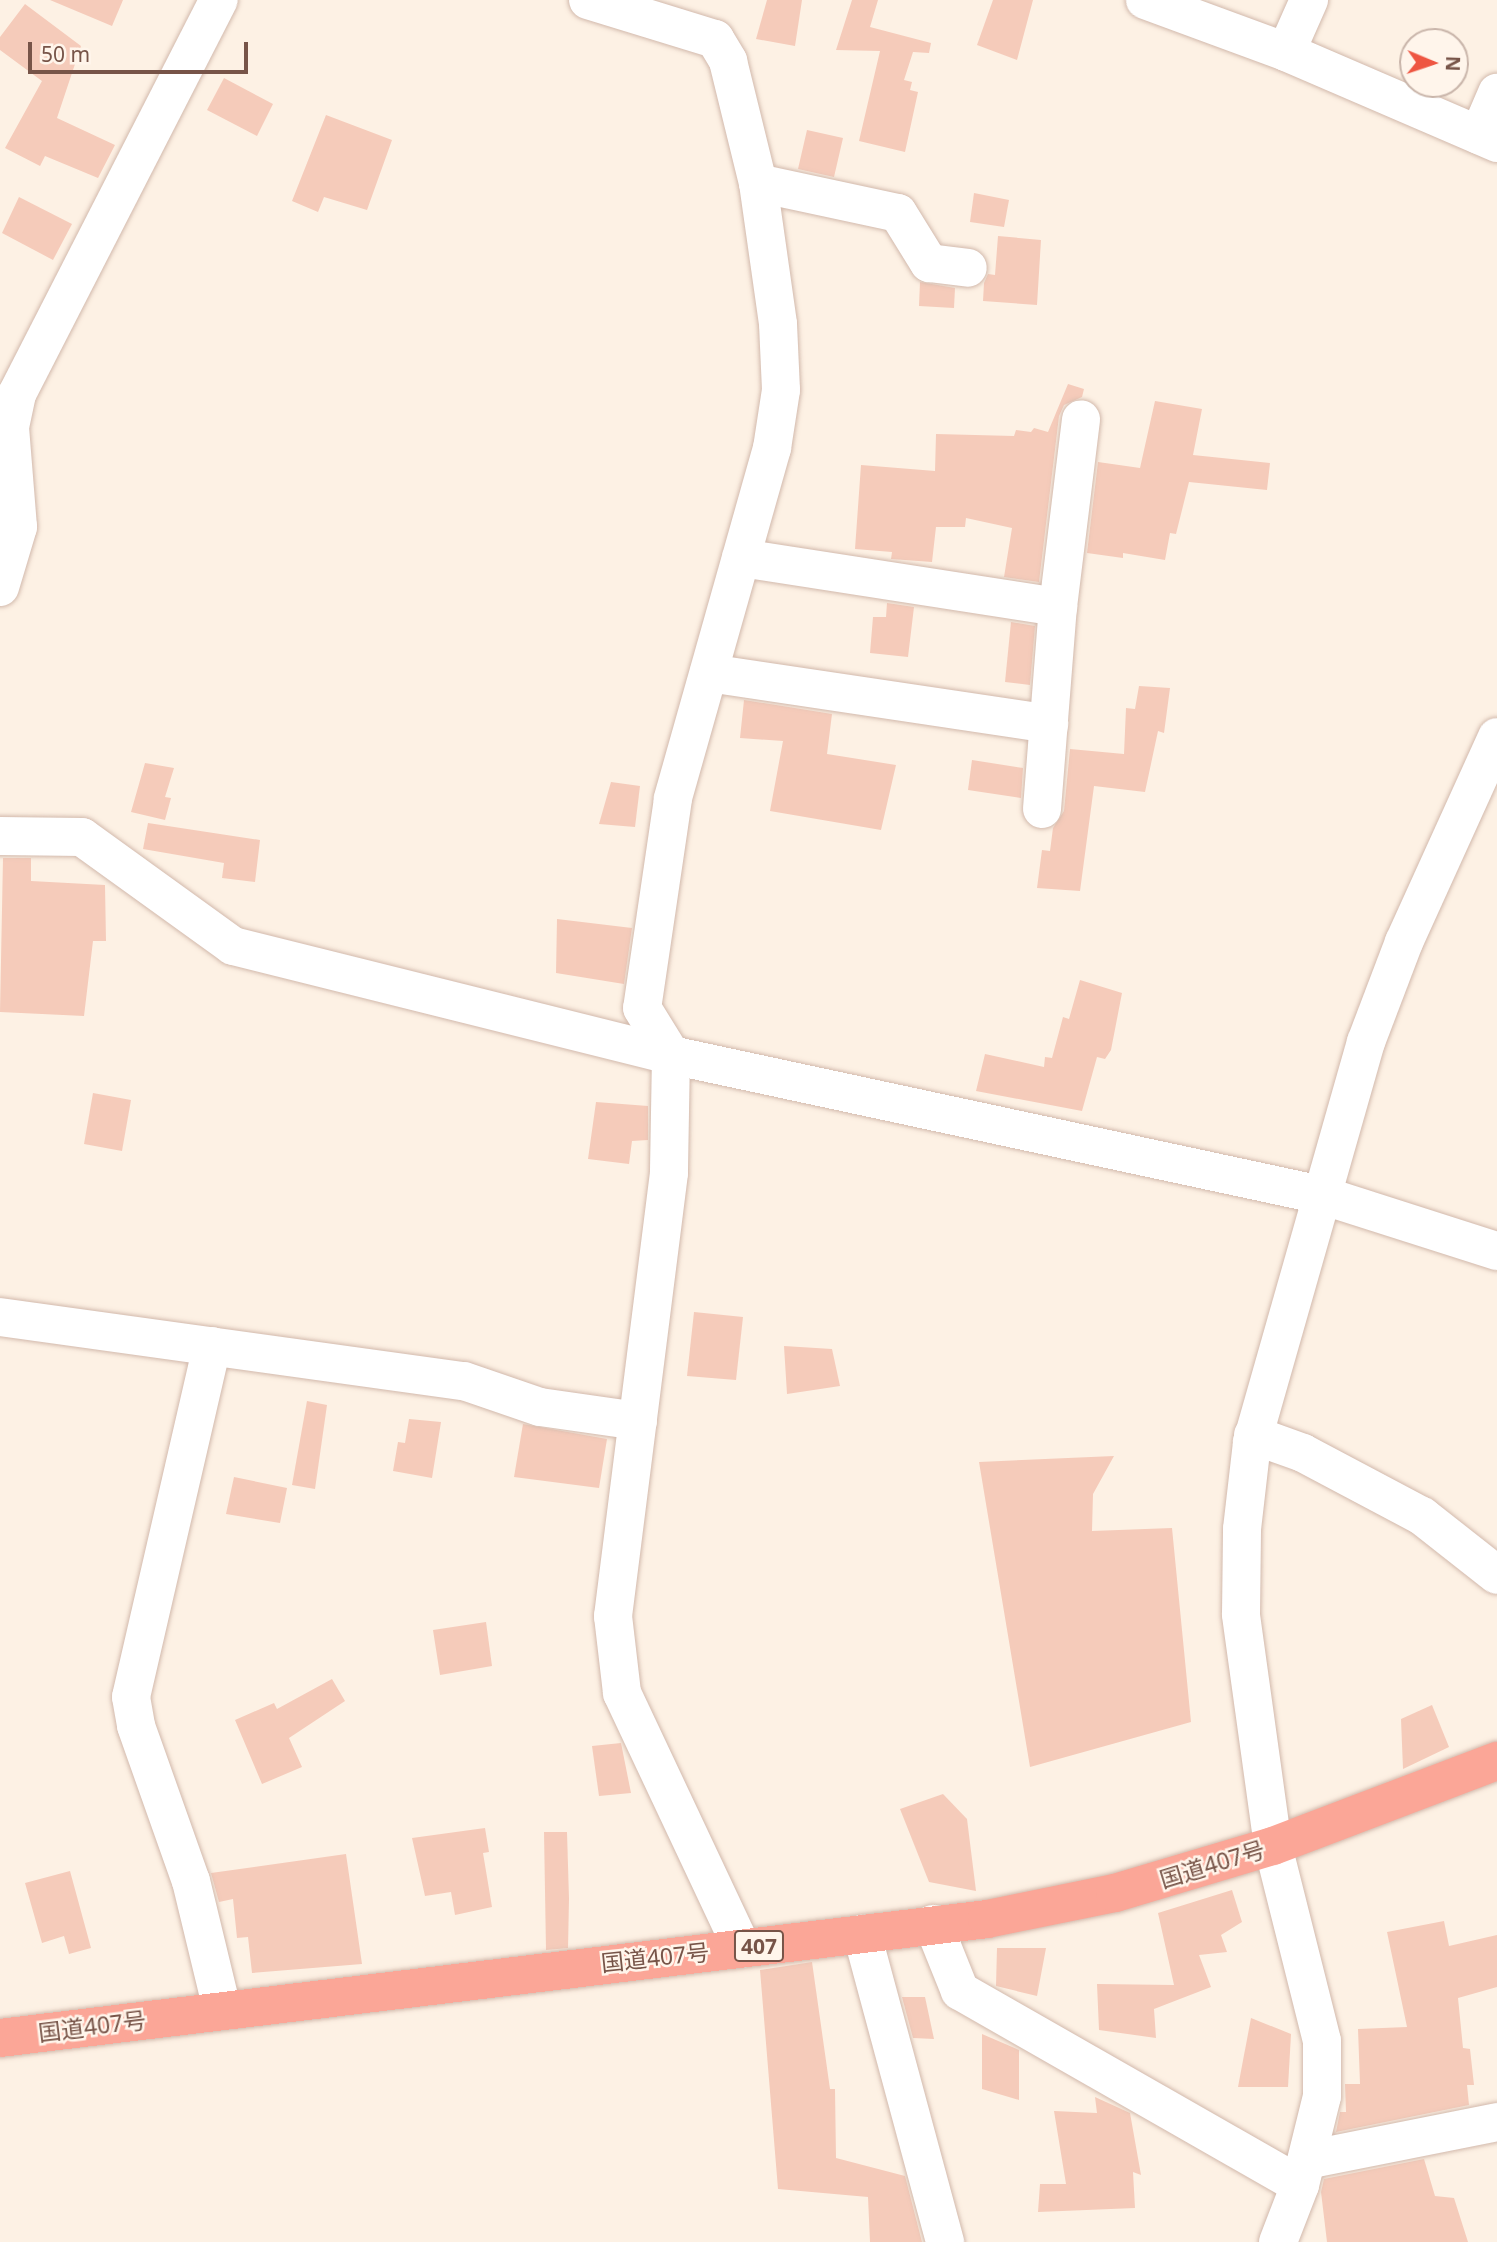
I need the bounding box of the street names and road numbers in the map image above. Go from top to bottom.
street label: 国道407号 [1156,1835,1268,1893]
road number: 407 [733,1928,785,1964]
street label: 国道407号 [600,1938,710,1976]
street label: 国道407号 [36,2006,148,2046]

